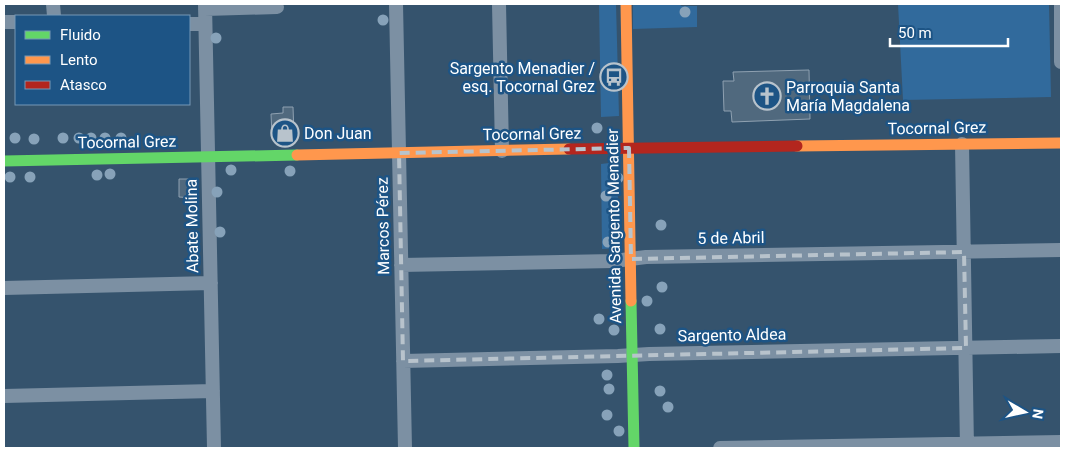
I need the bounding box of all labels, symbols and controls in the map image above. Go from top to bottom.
legend [15,15,190,105]
scale bar [890,15,1008,47]
text: 50 m [898,24,932,42]
text: Fluido [60,26,101,44]
text: Lento [60,51,98,69]
place label: Sargento Menadier / esq. Tocornal Grez [450,59,595,96]
bus stop icon: Sargento Menadier / esq. Tocornal Grez [599,62,629,92]
text: Atasco [60,76,107,94]
place label: Parroquia Santa María Magdalena [786,78,910,115]
church icon: Parroquia Santa María Magdalena [752,81,782,111]
shop icon: Don Juan [270,118,300,148]
street label: Tocornal Grez [887,118,987,138]
place label: Don Juan [304,124,372,143]
street label: Tocornal Grez [482,124,582,144]
street label: Avenida Sargento Menadier [603,128,625,324]
street label: Tocornal Grez [77,132,177,152]
street label: Marcos Pérez [373,177,393,275]
street label: Abate Molina [182,179,202,273]
street label: 5 de Abril [697,228,765,248]
street label: Sargento Aldea [678,325,786,345]
north arrow [1000,387,1050,437]
text: N [1029,408,1047,420]

